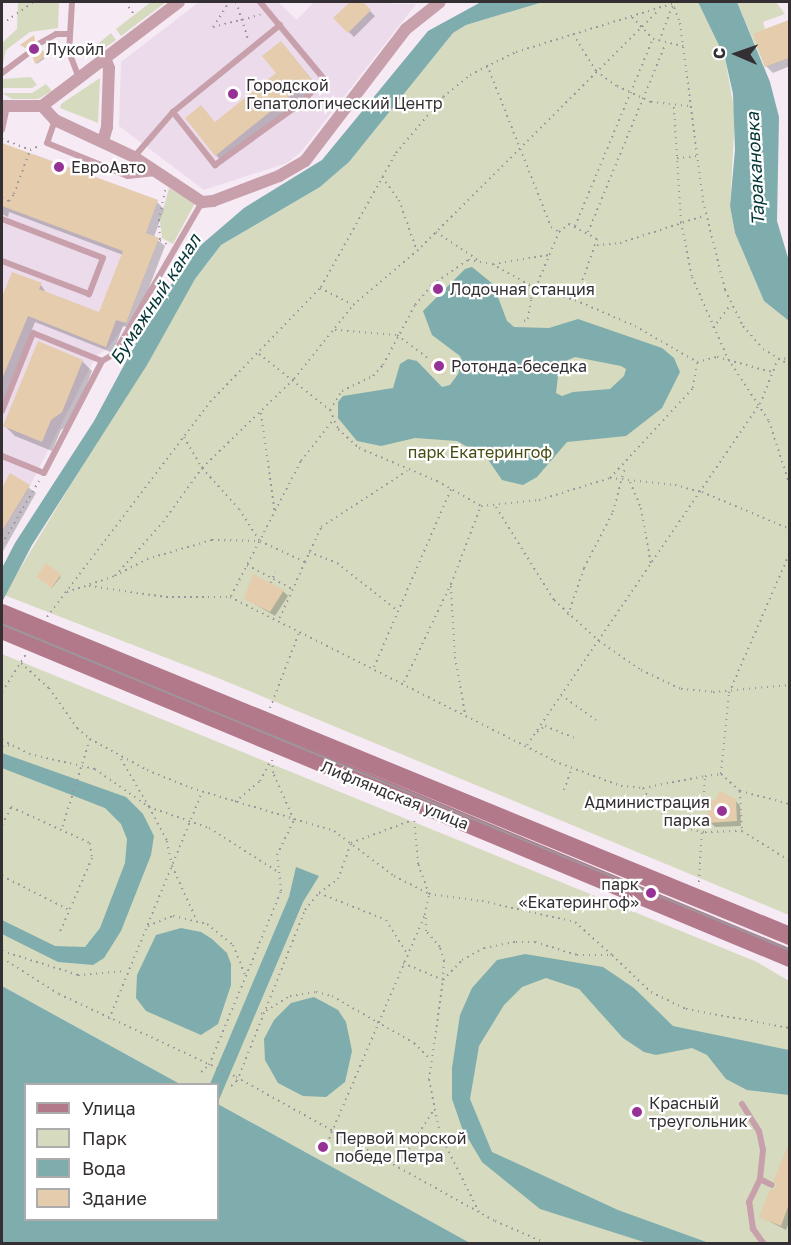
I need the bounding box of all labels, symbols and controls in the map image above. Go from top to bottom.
north arrow [707,24,767,84]
place label: Лукойл [46,39,104,59]
marker: Лукойл [27,42,41,56]
text: С [709,47,729,59]
place label: Городской Гепатологический Центр [246,75,443,113]
marker: Городской Гепатологический Центр [224,85,242,103]
water label: Таракановка [741,112,769,226]
place label: ЕвроАвто [71,157,146,177]
marker: ЕвроАвто [52,160,66,174]
water label: Бумажный канал [105,230,205,368]
place label: Лодочная станция [450,279,595,299]
marker: Лодочная станция [431,282,445,296]
place label: Ротонда-беседка [451,356,587,376]
marker: Ротонда-беседка [432,359,446,373]
park label: парк Екатерингоф [408,442,552,462]
street label: Лифляндская улица [318,757,472,833]
place label: Администрация парка [584,792,710,830]
marker: Администрация парка [715,804,729,818]
place label: парк «Екатерингоф» [519,874,639,912]
marker: парк «Екатерингоф» [644,886,658,900]
legend [24,1083,219,1221]
place label: Красный треугольник [649,1093,748,1131]
text: Улица [82,1097,136,1119]
marker: Красный треугольник [630,1105,644,1119]
text: Парк [82,1127,127,1149]
place label: Первой морской победе Петра [335,1128,466,1166]
marker: Первой морской победе Петра [316,1140,330,1154]
text: Вода [82,1157,126,1179]
text: Здание [82,1187,147,1209]

